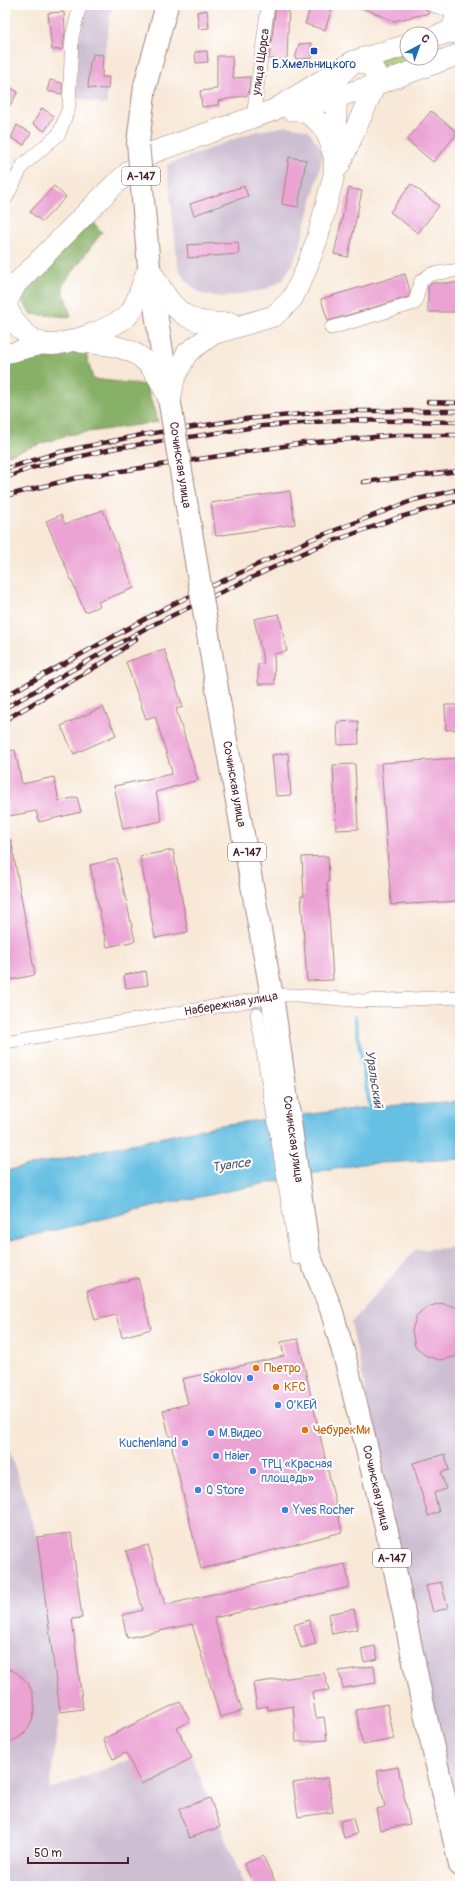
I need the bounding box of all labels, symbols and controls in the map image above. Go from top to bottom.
north arrow [399,26,439,66]
street label: улица Щорса [249,27,273,97]
text: С [418,32,432,46]
marker: Б.Хмельницкого [309,46,319,56]
place label: Б.Хмельницкого [272,57,357,72]
road number: А-147 [122,167,160,185]
street label: Сочинская улица [166,421,194,510]
street label: Сочинская улица [219,740,249,829]
road number: А-147 [228,843,266,861]
street label: Набережная улица [183,988,279,1020]
water label: Уральский [362,1049,387,1111]
street label: Сочинская улица [280,1095,307,1184]
water label: Туапсе [211,1154,253,1176]
place label: Пьетро [264,1361,301,1376]
marker: Пьетро [251,1363,261,1373]
place label: Sokolov [202,1371,242,1386]
marker: Sokolov [245,1373,255,1383]
place label: KFC [284,1380,306,1395]
marker: KFC [271,1382,281,1392]
place label: О’КЕЙ [286,1398,317,1413]
marker: О’КЕЙ [273,1400,283,1410]
place label: ЧебурекМи [313,1423,371,1438]
marker: ЧебурекМи [300,1425,310,1435]
place label: М.Видео [219,1426,263,1441]
marker: М.Видео [206,1428,216,1438]
place label: Kuchenland [119,1436,177,1451]
marker: Kuchenland [180,1438,190,1448]
street label: Сочинская улица [359,1444,393,1533]
place label: Haier [224,1449,250,1464]
marker: Haier [211,1451,221,1461]
place label: ТРЦ «Красная площадь» [261,1457,333,1486]
marker: ТРЦ «Красная площадь» [248,1466,258,1476]
place label: Q Store [206,1483,244,1498]
marker: Q Store [193,1485,203,1495]
place label: Yves Rocher [292,1503,355,1518]
marker: Yves Rocher [280,1505,290,1515]
road number: А-147 [373,1549,411,1567]
scale bar [28,1839,128,1865]
text: 50 m [34,1846,62,1861]

